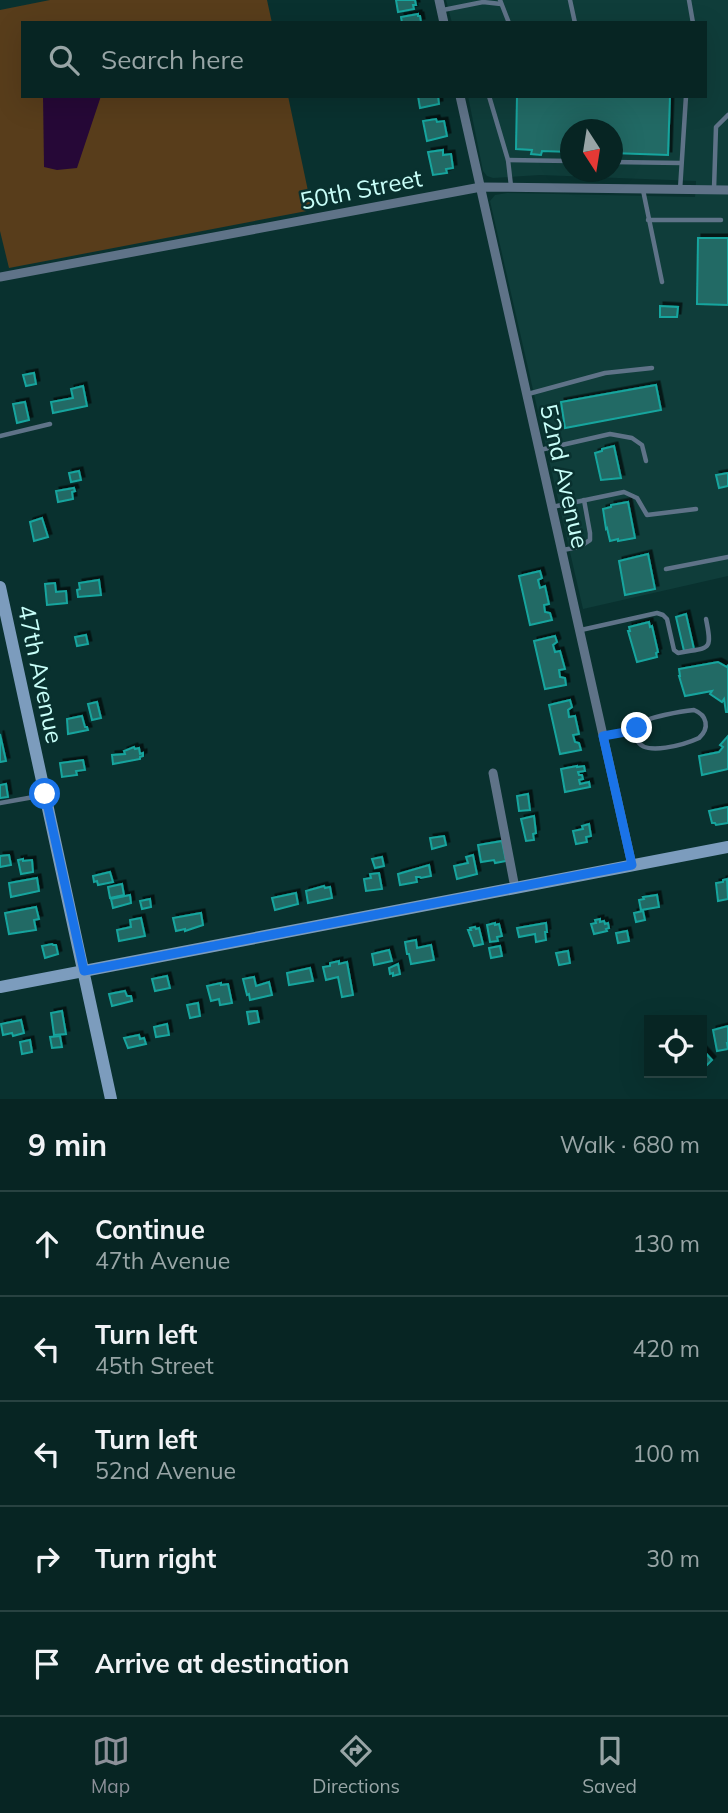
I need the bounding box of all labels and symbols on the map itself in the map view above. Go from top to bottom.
north arrow [560,119,623,182]
street label: 50th Street [297,162,425,216]
street label: 52nd Avenue [534,401,596,551]
street label: 47th Avenue [12,602,70,746]
route end [621,712,652,743]
route start [29,778,60,809]

